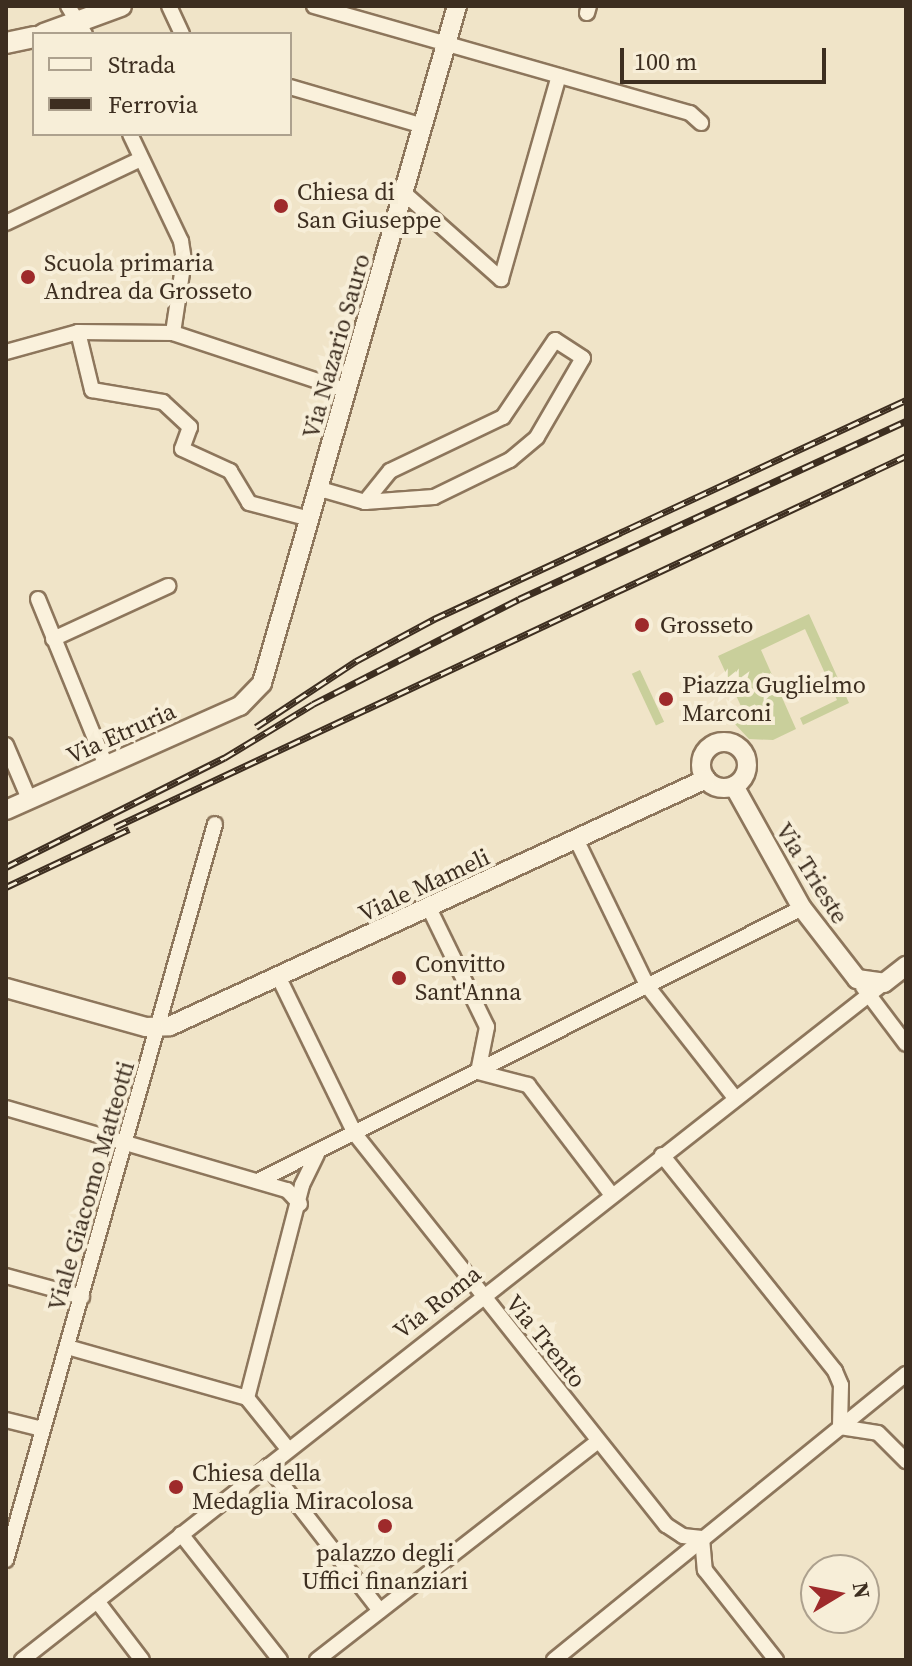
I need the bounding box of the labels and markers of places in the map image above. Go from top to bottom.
place label: Chiesa di San Giuseppe [297,178,441,234]
marker: Chiesa di San Giuseppe [272,197,290,215]
place label: Scuola primaria Andrea da Grosseto [44,249,252,305]
marker: Scuola primaria Andrea da Grosseto [19,268,37,286]
place label: Grosseto [660,611,754,639]
marker: Grosseto [631,614,653,636]
place label: Piazza Guglielmo Marconi [682,671,866,727]
marker: Piazza Guglielmo Marconi [657,690,675,708]
place label: Convitto Sant'Anna [415,950,521,1006]
marker: Convitto Sant'Anna [390,969,408,987]
place label: Chiesa della Medaglia Miracolosa [192,1459,414,1515]
marker: Chiesa della Medaglia Miracolosa [167,1478,185,1496]
marker: palazzo degli Uffici finanziari [376,1517,394,1535]
place label: palazzo degli Uffici finanziari [302,1539,468,1595]

